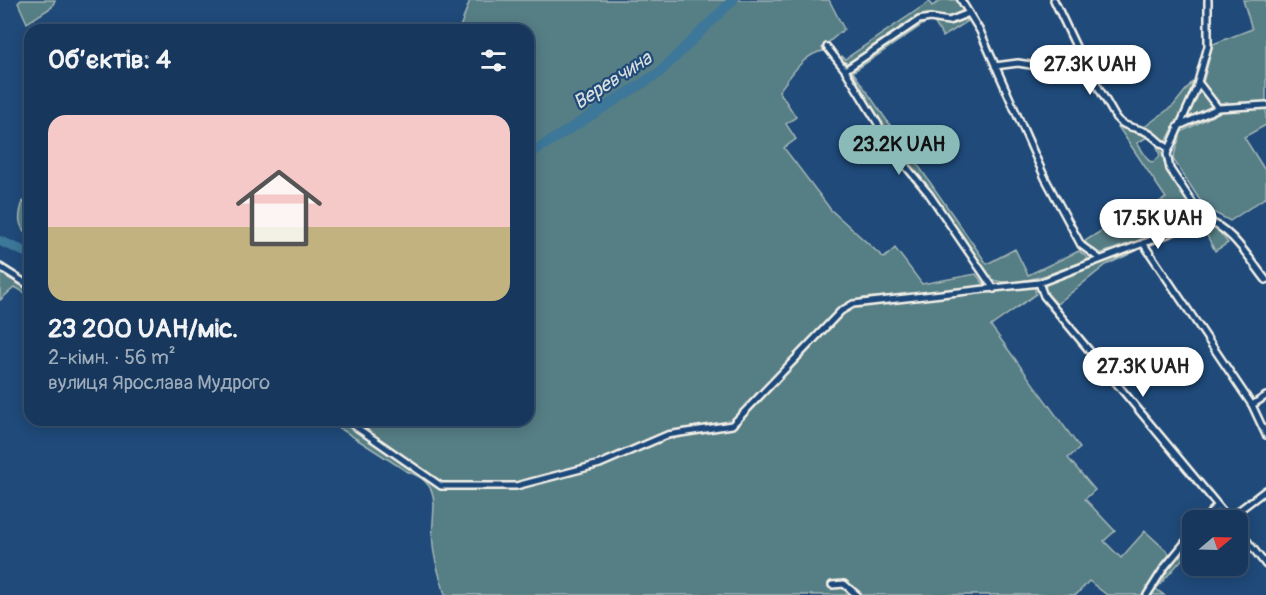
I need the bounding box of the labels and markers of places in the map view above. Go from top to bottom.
pin: 27.3K UAH [1021,45,1159,96]
pin: 23.2K UAH [830,125,968,176]
pin: 17.5K UAH [1089,199,1227,250]
pin: 27.3K UAH [1074,347,1212,398]

